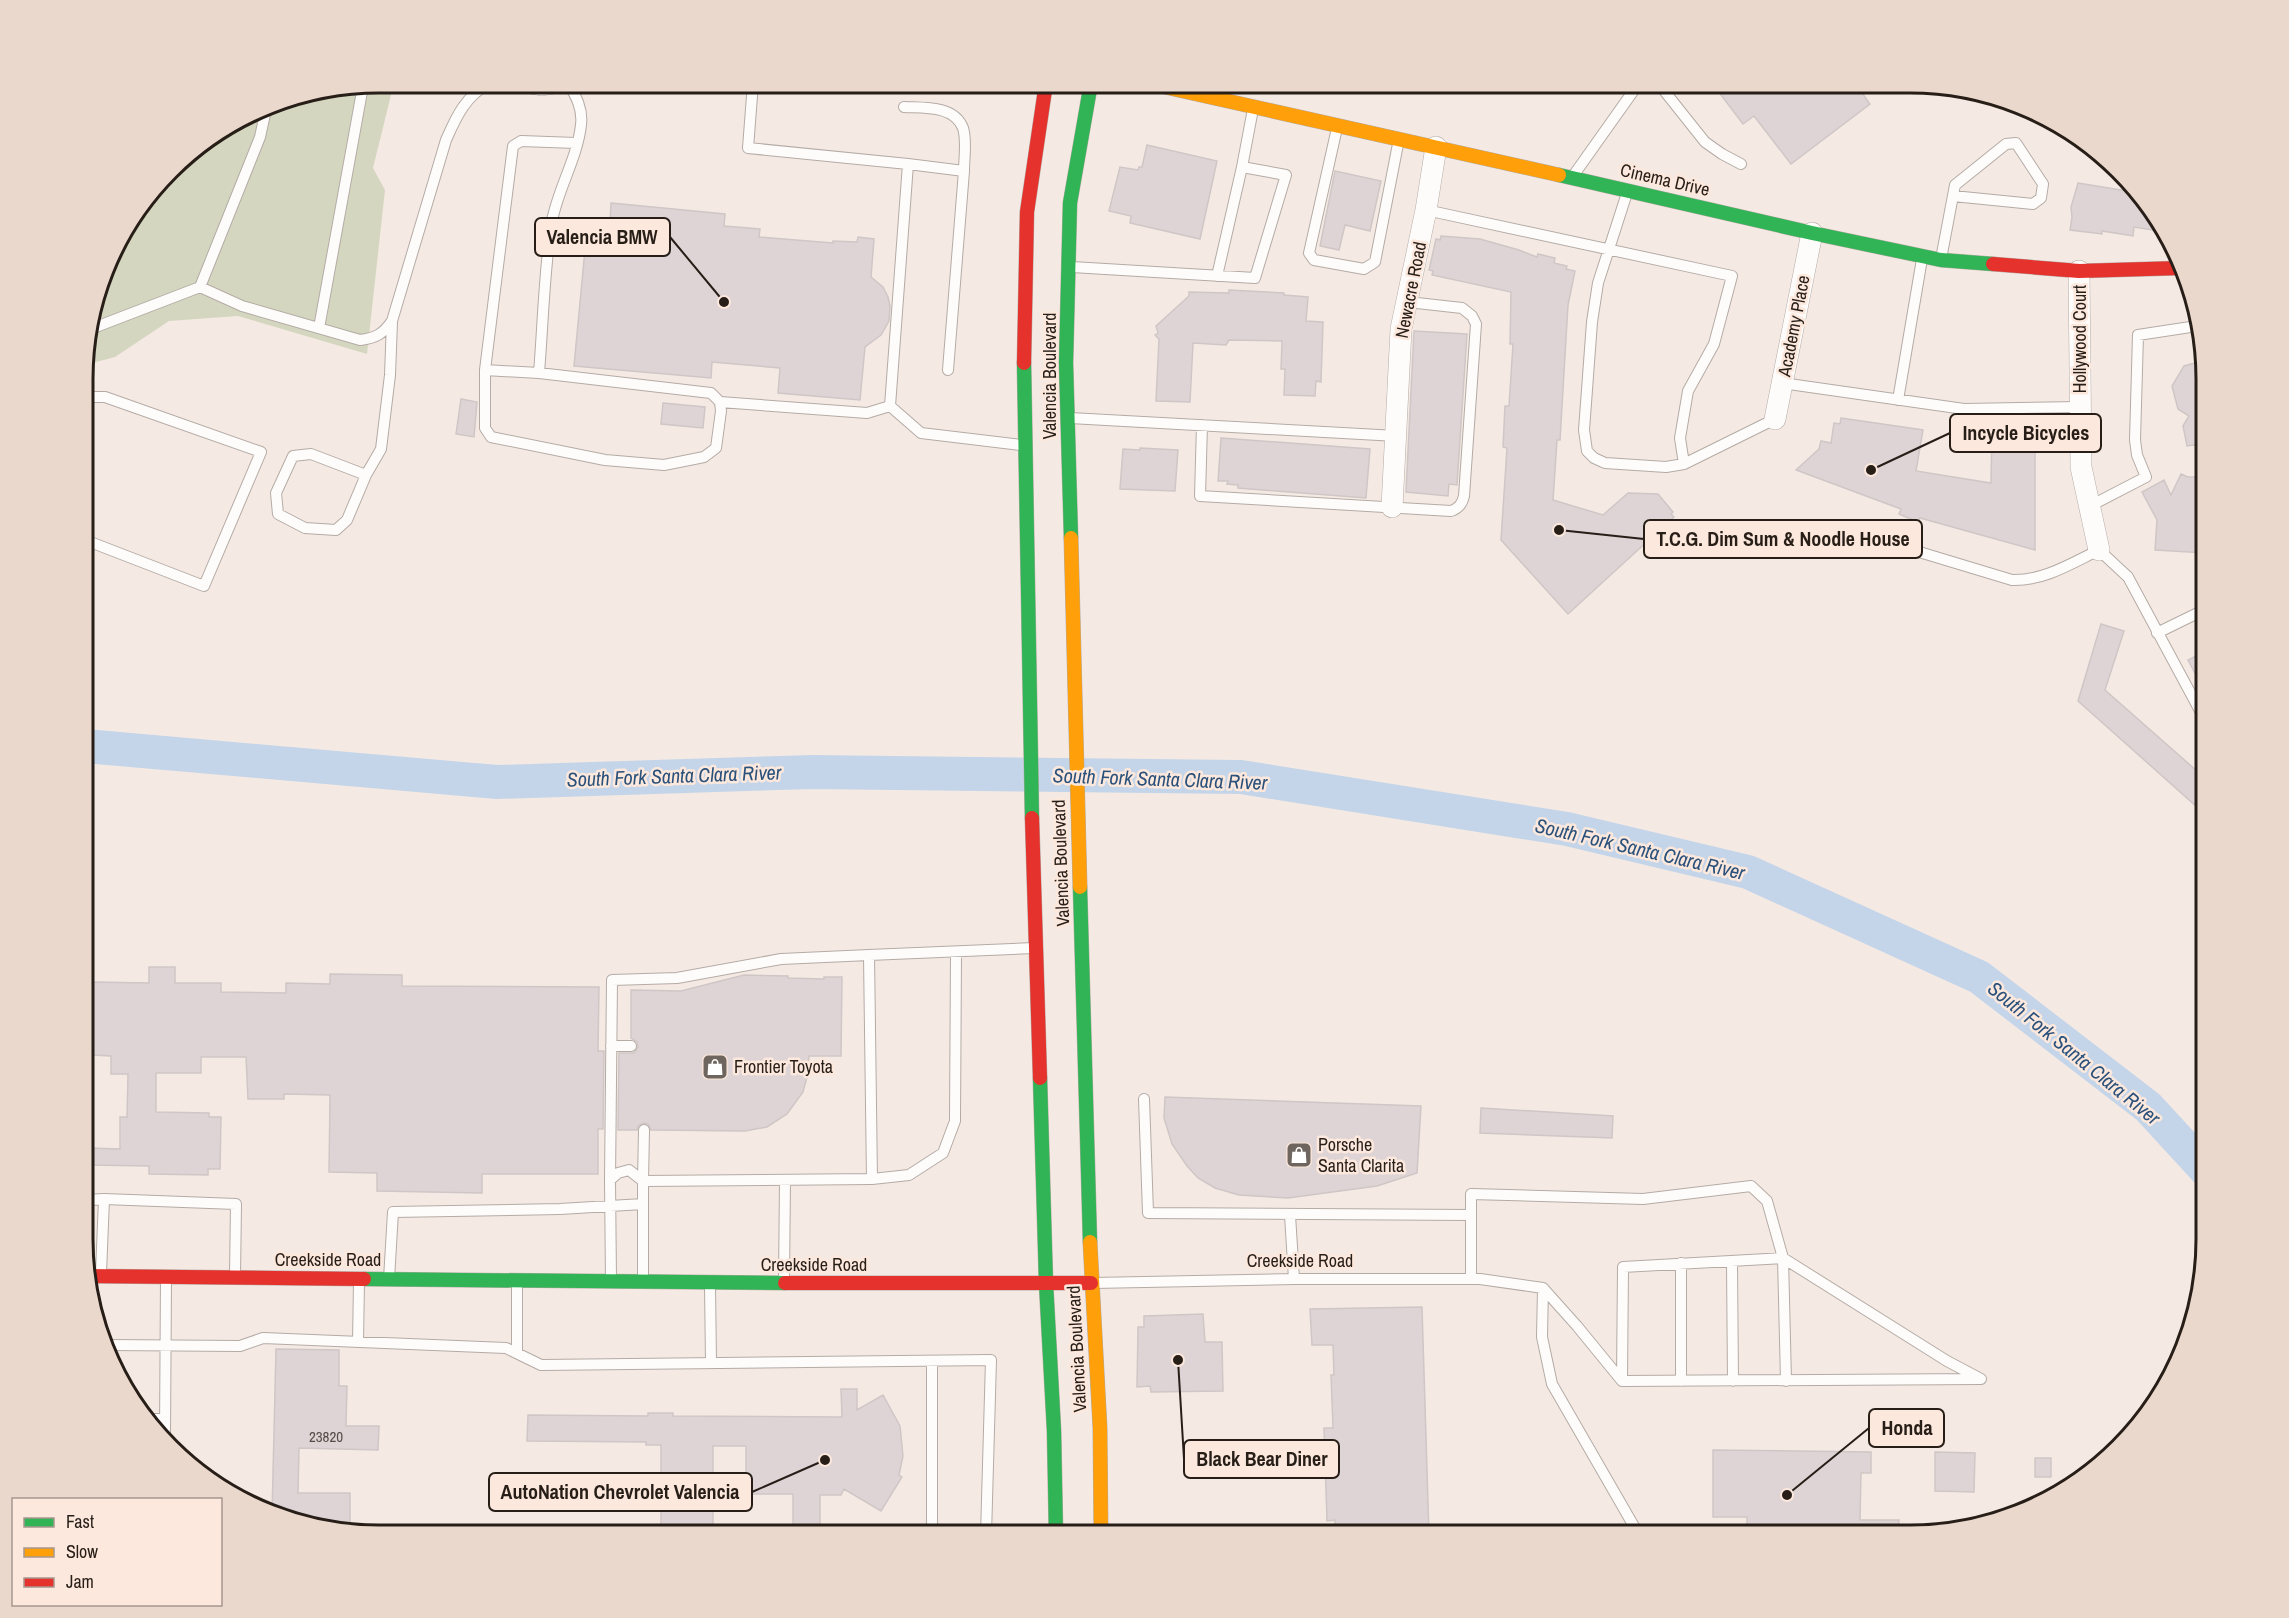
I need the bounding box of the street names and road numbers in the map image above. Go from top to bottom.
street label: Cinema Drive [1618,157,1712,202]
street label: Newacre Road [1389,240,1432,340]
street label: Academy Place [1771,273,1816,380]
street label: Hollywood Court [2067,285,2092,393]
street label: Valencia Boulevard [1037,313,1062,439]
street label: Valencia Boulevard [1046,799,1075,927]
street label: Creekside Road [275,1247,381,1272]
street label: Creekside Road [1247,1248,1353,1273]
street label: Creekside Road [761,1252,867,1277]
street label: Valencia Boulevard [1061,1285,1092,1413]

